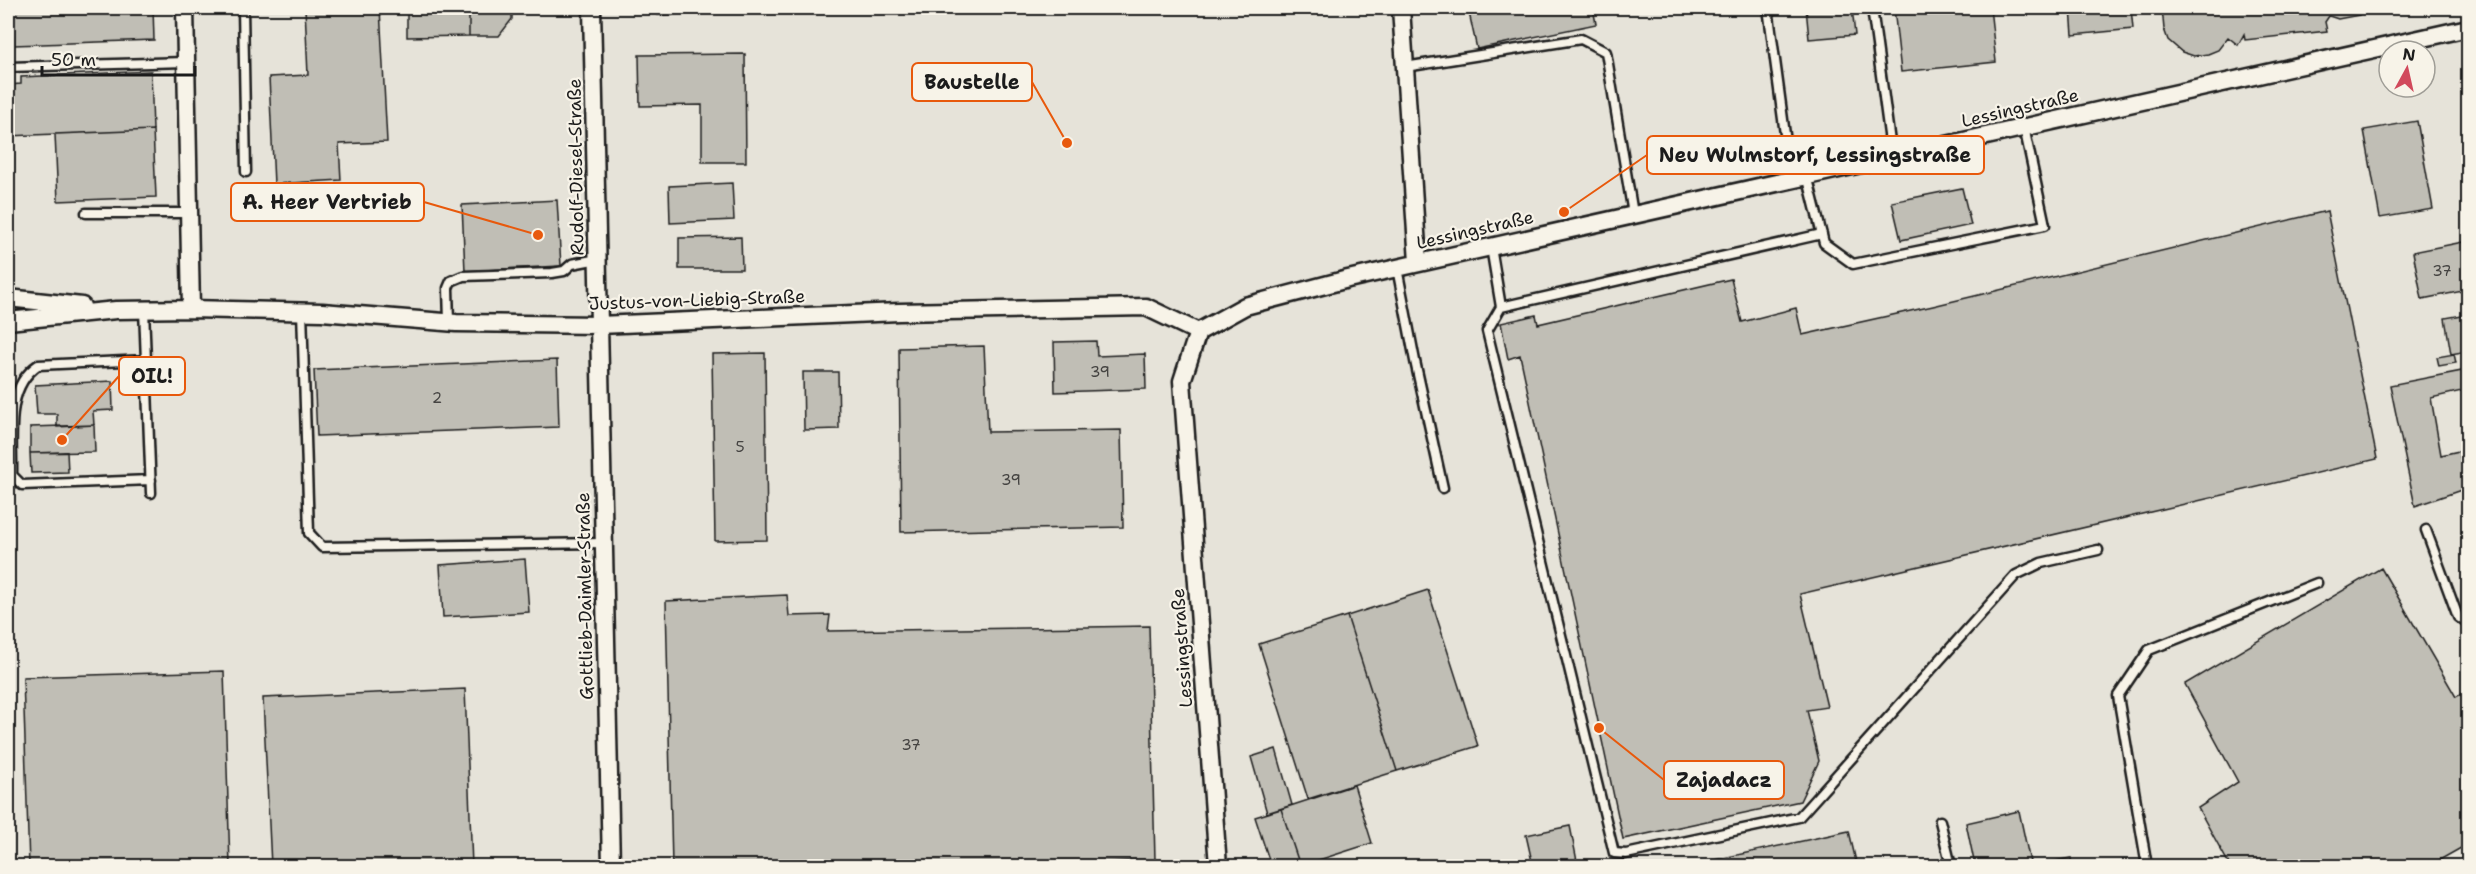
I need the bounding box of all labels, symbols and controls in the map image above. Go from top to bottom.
scale bar [42,39,195,77]
north arrow [2377,39,2437,99]
text: N [2401,43,2417,66]
text: 50 m [51,48,96,72]
callout: Baustelle [912,63,1032,101]
text: Baustelle [924,69,1020,95]
street label: Rudolf-Diesel-Straße [562,78,590,256]
street label: Lessingstraße [1959,83,2081,133]
callout: Neu Wulmstorf, Lessingstraße [1647,136,1984,174]
text: Neu Wulmstorf, Lessingstraße [1659,142,1971,168]
callout: A. Heer Vertrieb [231,183,424,221]
text: A. Heer Vertrieb [242,189,412,215]
street label: Lessingstraße [1414,205,1536,255]
house number: 37 [2432,261,2452,281]
street label: Justus-von-Liebig-Straße [588,284,806,316]
callout: OIL! [119,357,185,395]
house number: 39 [1090,362,1110,382]
text: OIL! [131,363,173,389]
house number: 2 [432,388,442,408]
house number: 5 [735,437,745,457]
house number: 39 [1001,470,1021,490]
street label: Gottlieb-Daimler-Straße [571,492,599,700]
street label: Lessingstraße [1166,587,1198,709]
house number: 37 [901,735,921,755]
callout: Zajadacz [1664,761,1784,799]
text: Zajadacz [1676,767,1772,793]

